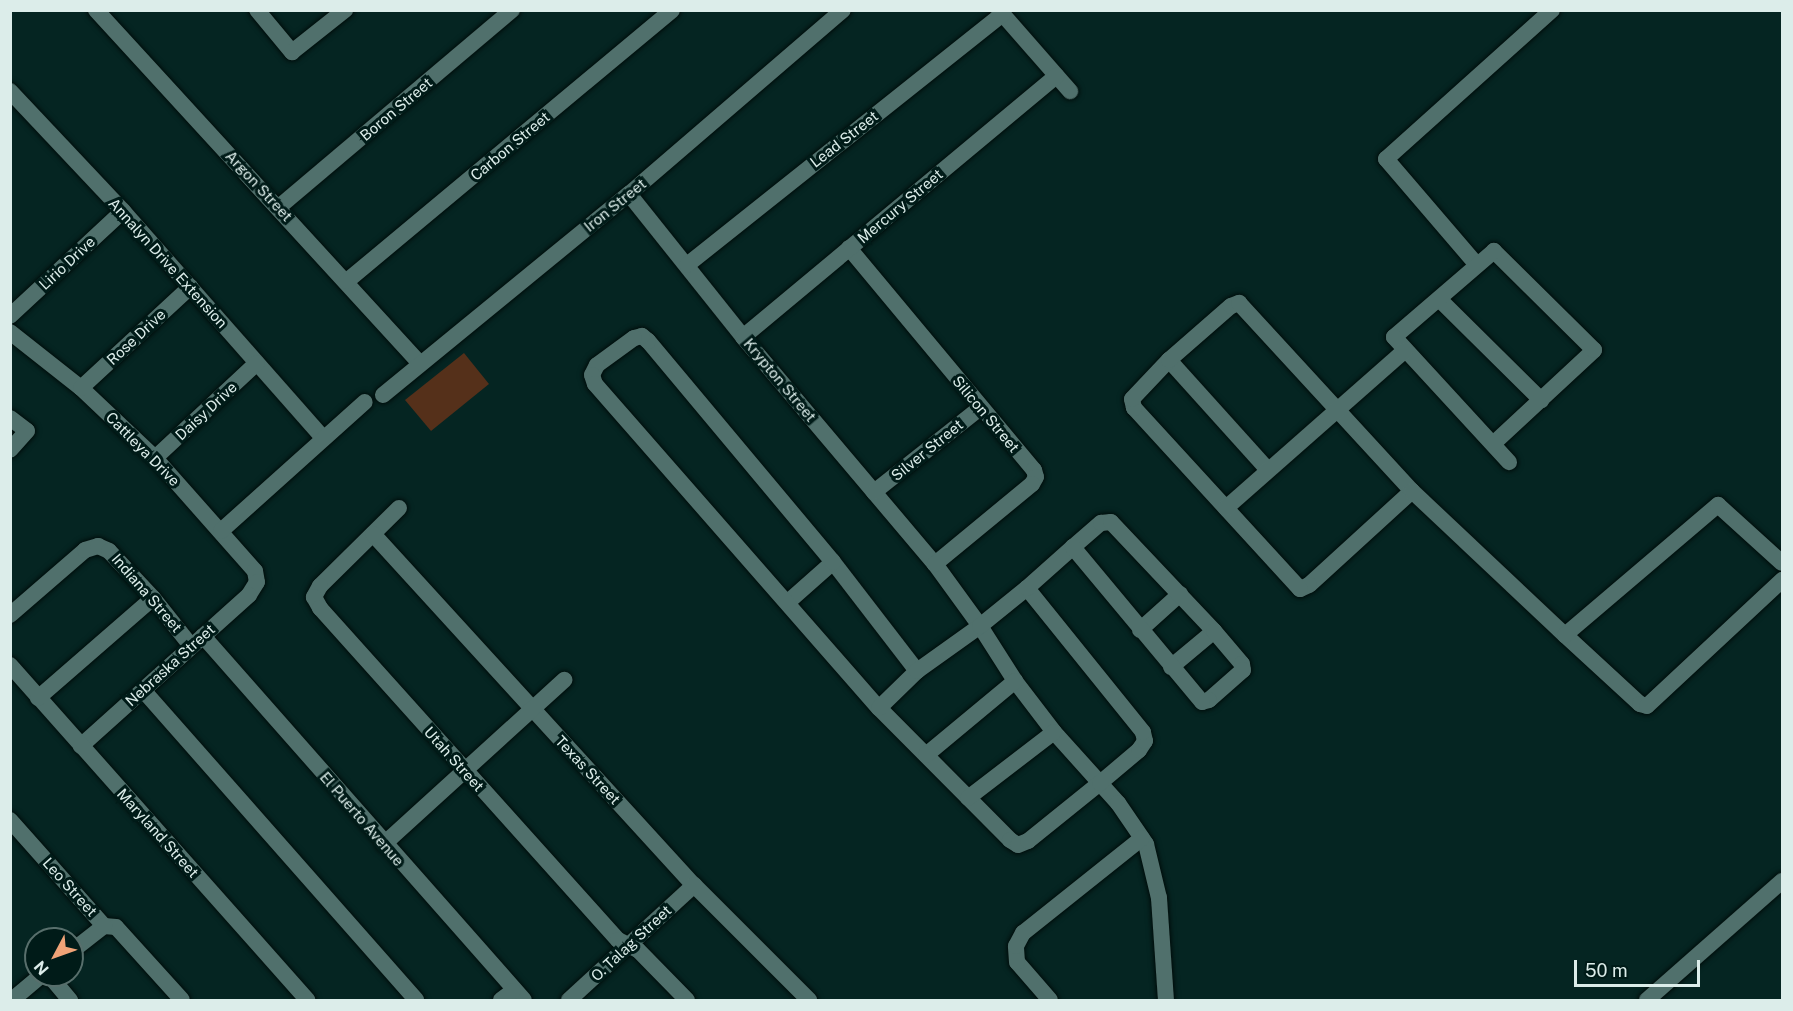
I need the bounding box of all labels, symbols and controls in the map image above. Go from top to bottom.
street label: Boron Street [356,74,436,144]
street label: Lead Street [806,107,882,171]
street label: Carbon Street [467,108,553,184]
street label: Argon Street [222,147,296,225]
street label: Mercury Street [854,165,946,247]
street label: Iron Street [580,175,650,235]
street label: Annalyn Drive Extension [105,194,231,332]
street label: Lirio Drive [35,233,99,293]
street label: Rose Drive [103,305,169,369]
street label: Krypton Street [740,335,820,425]
street label: Silicon Street [949,372,1023,456]
street label: Daisy Drive [172,378,240,444]
street label: Cattleya Drive [102,408,184,490]
street label: Silver Street [887,416,967,484]
street label: Indiana Street [108,550,186,636]
street label: Nebraska Street [122,620,218,710]
street label: Utah Street [420,723,488,795]
street label: Texas Street [552,732,624,808]
street label: El Puerto Avenue [316,768,408,870]
street label: Maryland Street [113,785,203,881]
street label: Leo Street [39,854,101,920]
street label: O. Talag Street [587,901,675,985]
north arrow [24,927,84,987]
scale bar [1577,948,1703,986]
text: N [30,957,53,979]
text: 50 m [1585,960,1628,981]

